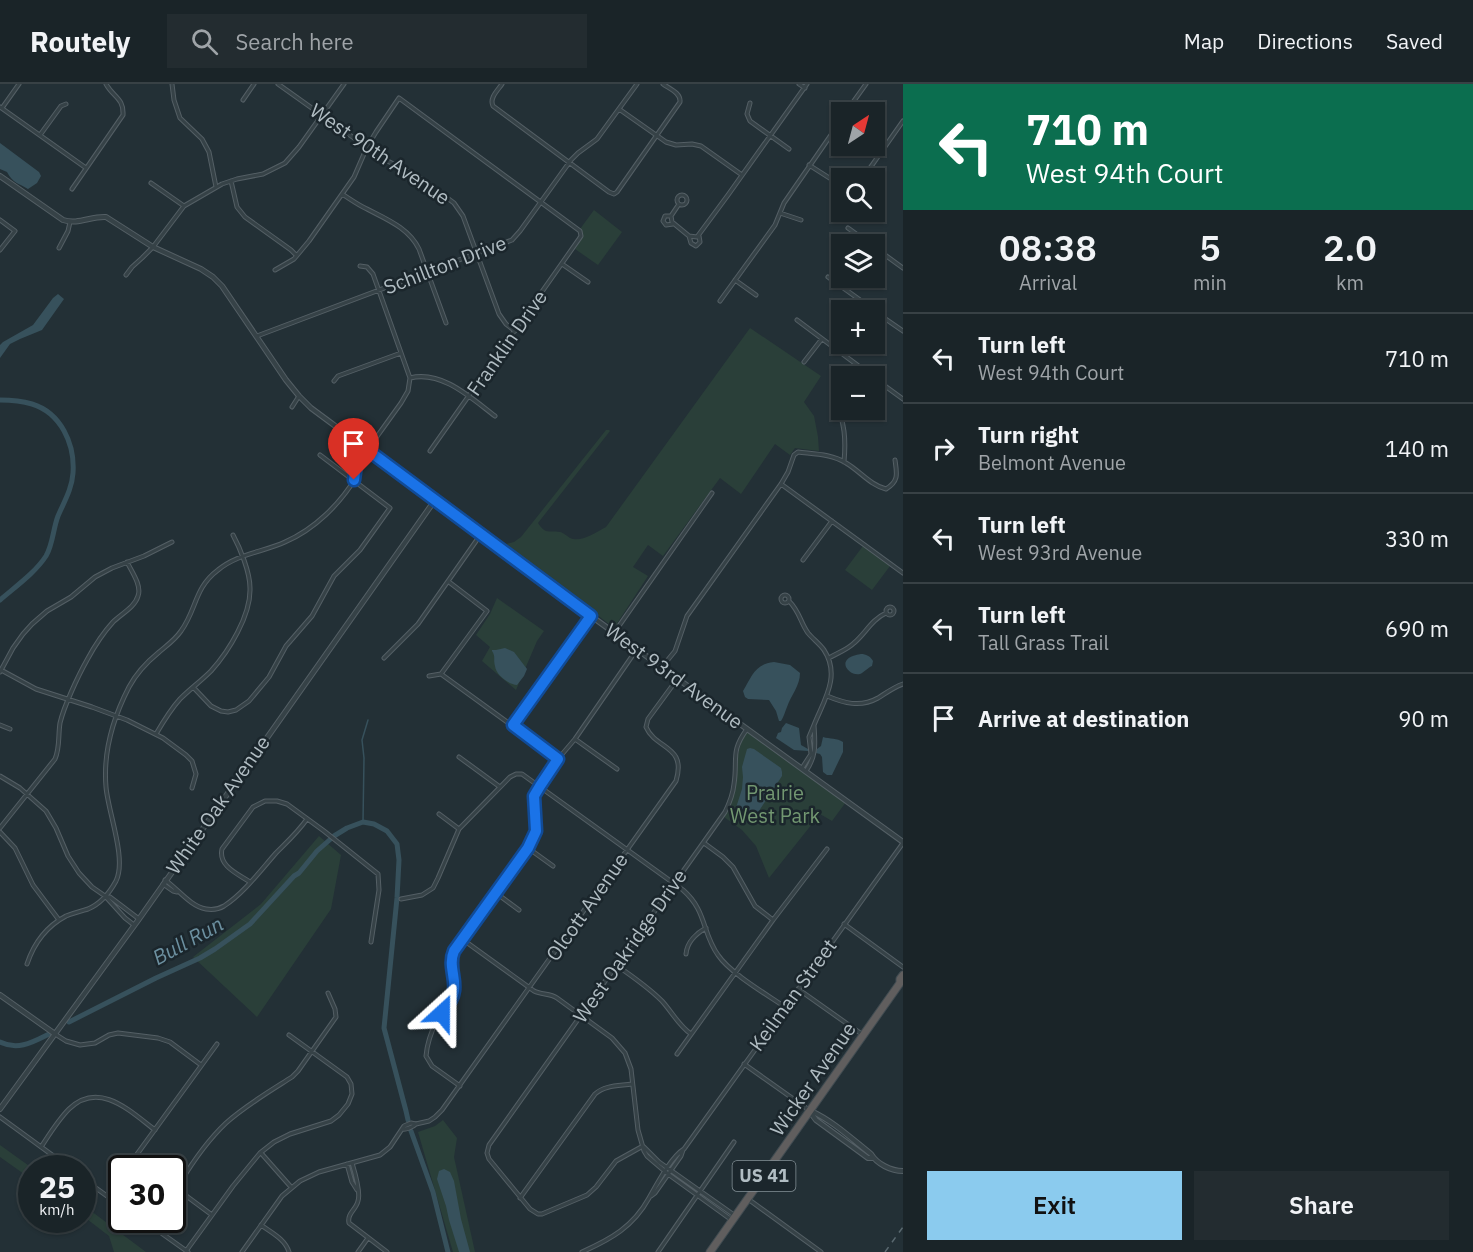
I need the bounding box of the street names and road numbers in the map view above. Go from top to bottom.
street label: West 90th Avenue [305,97,456,211]
street label: Schillton Drive [380,229,510,300]
street label: Franklin Drive [460,284,553,401]
street label: West 93rd Avenue [600,616,749,735]
street label: White Oak Avenue [160,730,276,880]
street label: Olcott Avenue [539,847,634,966]
street label: West Oakridge Drive [566,864,693,1028]
street label: Keilman Street [743,933,843,1056]
street label: Wicker Avenue [763,1017,862,1141]
road number: US 41 [732,1161,795,1191]

